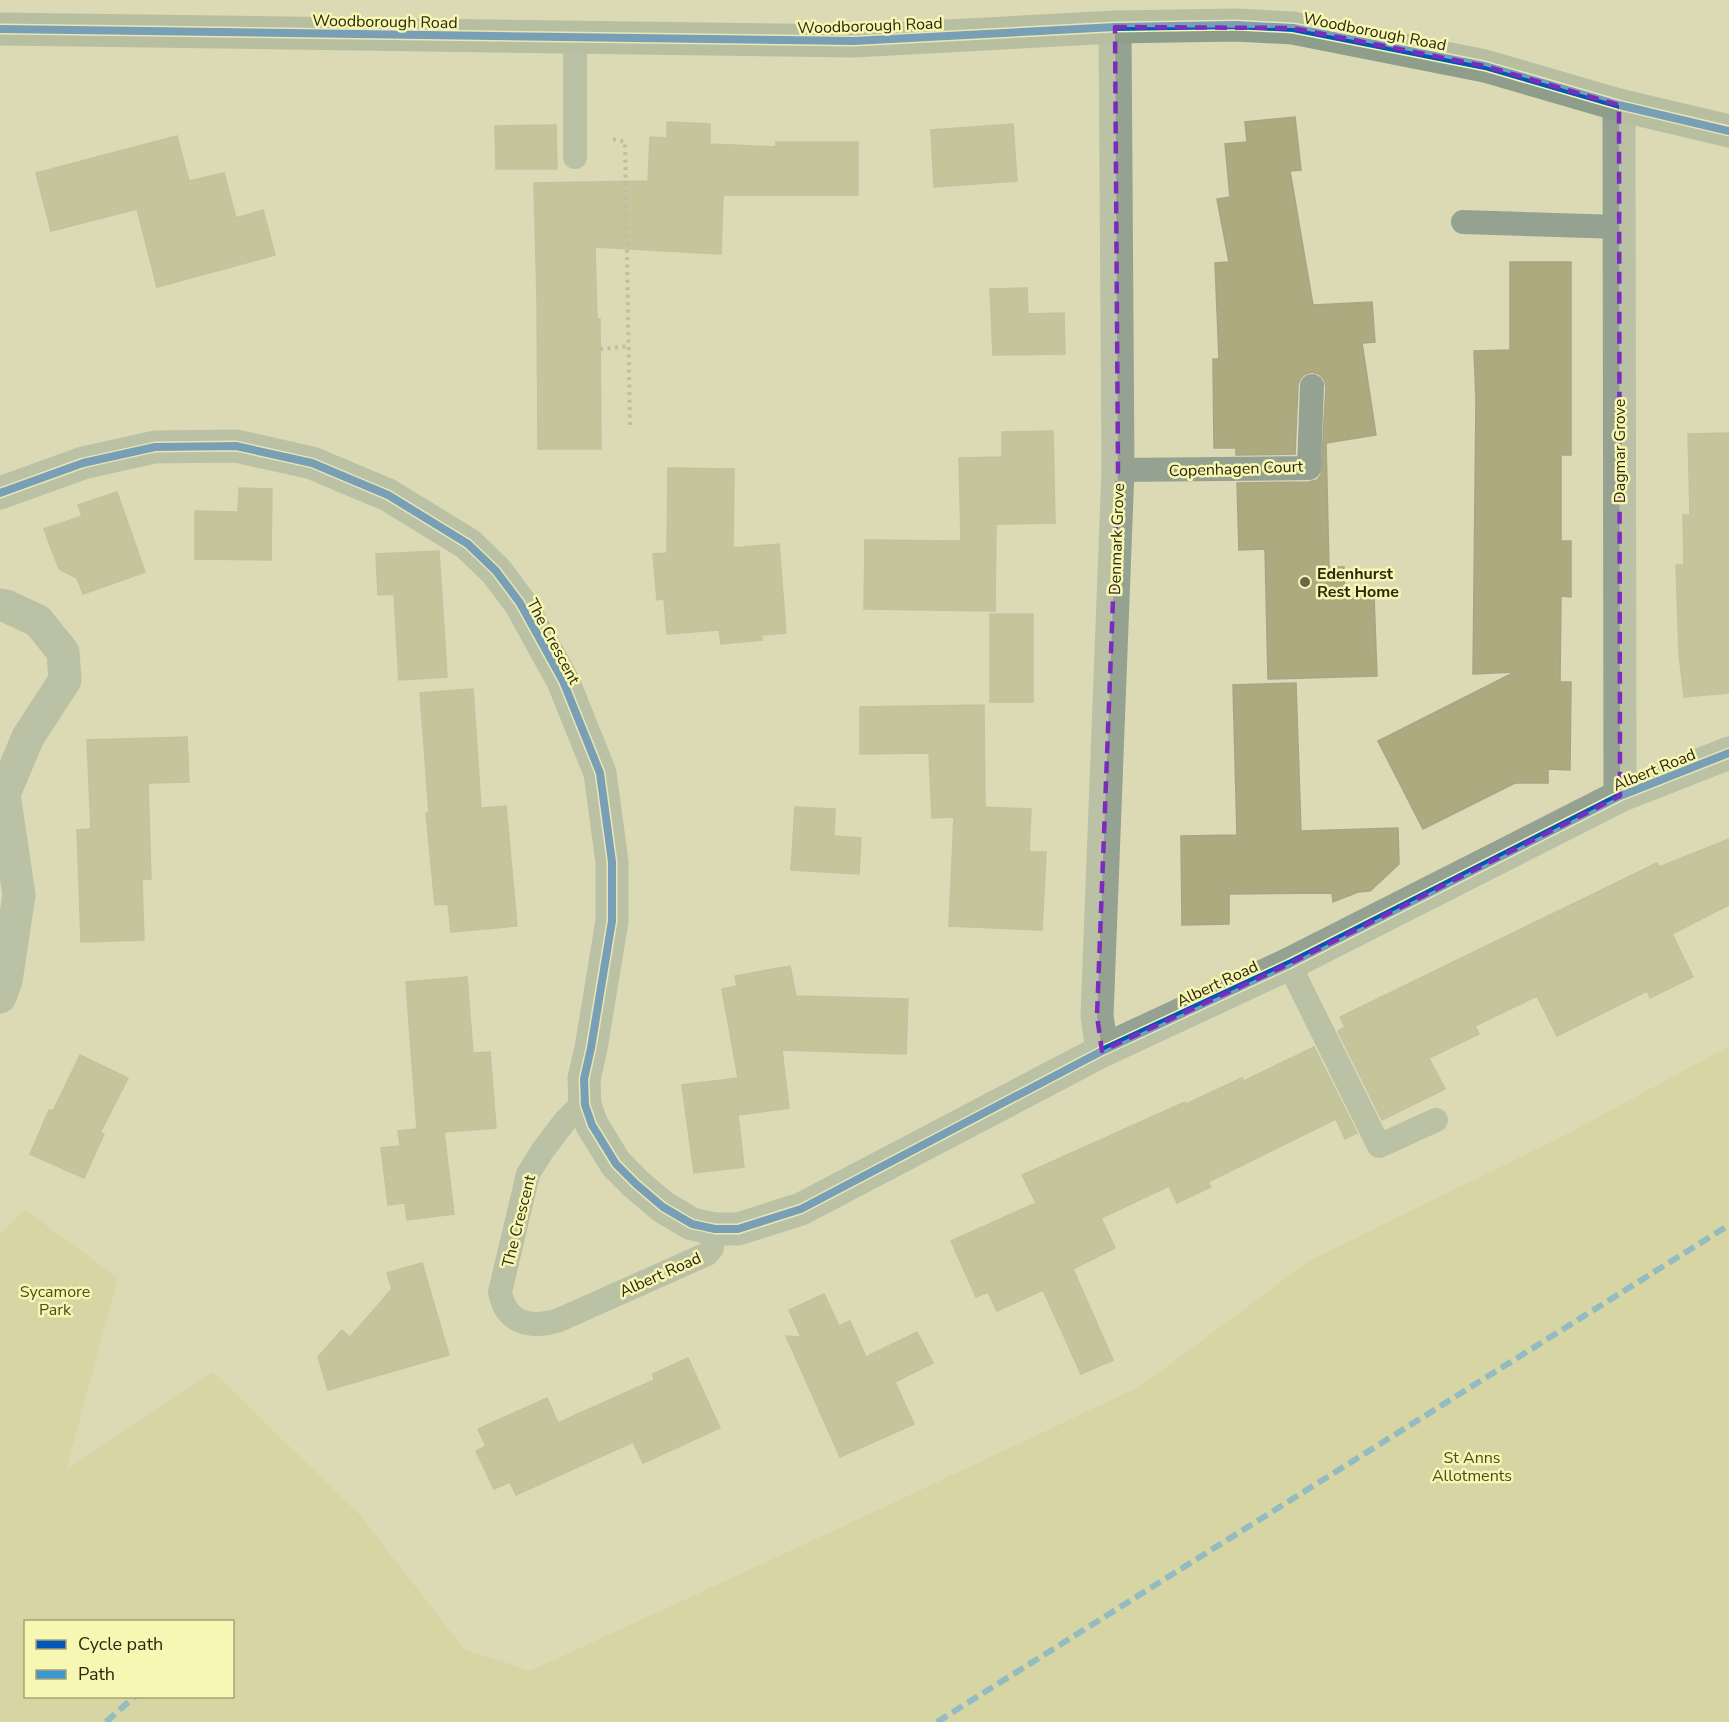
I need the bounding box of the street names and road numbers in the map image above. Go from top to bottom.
street label: Woodborough Road [1301,7,1448,57]
street label: Woodborough Road [312,10,458,34]
street label: Woodborough Road [797,12,943,40]
street label: Dagmar Grove [1609,399,1631,503]
street label: Copenhagen Court [1168,456,1304,482]
street label: Denmark Grove [1104,483,1130,595]
street label: The Crescent [521,595,585,689]
street label: Albert Road [1610,743,1699,796]
street label: Albert Road [1173,955,1262,1012]
street label: The Crescent [497,1172,541,1270]
street label: Albert Road [616,1247,705,1303]

